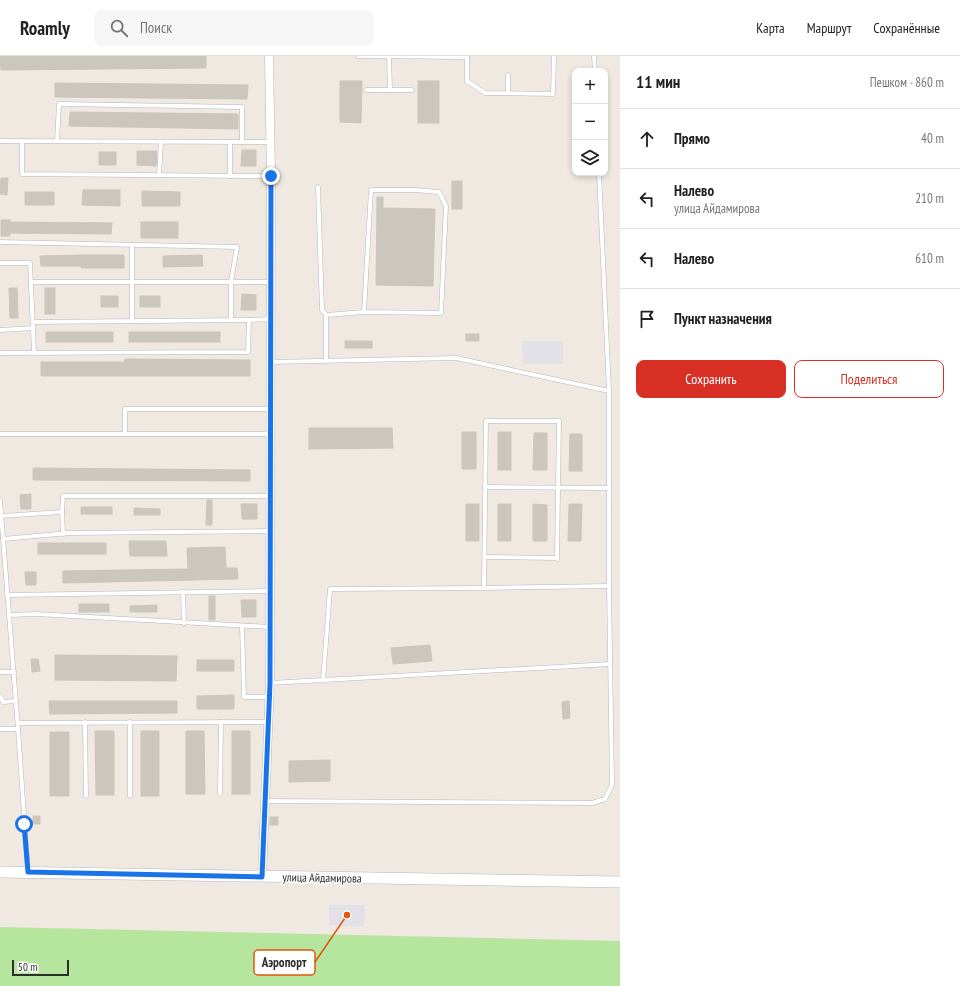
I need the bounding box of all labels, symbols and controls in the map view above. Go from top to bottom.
search box [94,10,374,46]
text: Roamly [20,16,70,40]
icon: search [108,17,130,39]
text: Поиск [140,18,172,37]
text: Карта [756,19,785,37]
text: Маршрут [807,19,851,37]
text: Сохранённые [873,19,940,37]
map controls [572,68,608,176]
button: + [572,68,608,104]
text: 11 мин [636,71,680,93]
text: Пешком · 860 m [870,74,944,91]
button: − [572,104,608,140]
icon: ahead [636,128,658,150]
text: Прямо [674,129,710,148]
text: 40 m [921,130,944,147]
button: layers [572,140,608,176]
route end [262,167,280,185]
text: Налево [674,181,714,200]
icon: left [636,188,658,210]
text: 210 m [915,190,944,207]
text: улица Айдамирова [674,200,760,217]
icon: left [636,248,658,270]
text: Налево [674,249,714,268]
text: 610 m [915,250,944,267]
icon: arrive [636,308,658,330]
text: Пункт назначения [674,309,772,328]
button: Сохранить [636,360,786,398]
button: Поделиться [794,360,944,398]
route start [15,815,33,833]
street label: улица Айдамирова [282,869,362,886]
callout: Аэропорт [254,950,315,975]
text: Аэропорт [261,954,307,971]
scale bar [12,958,69,977]
text: 50 m [18,960,37,974]

